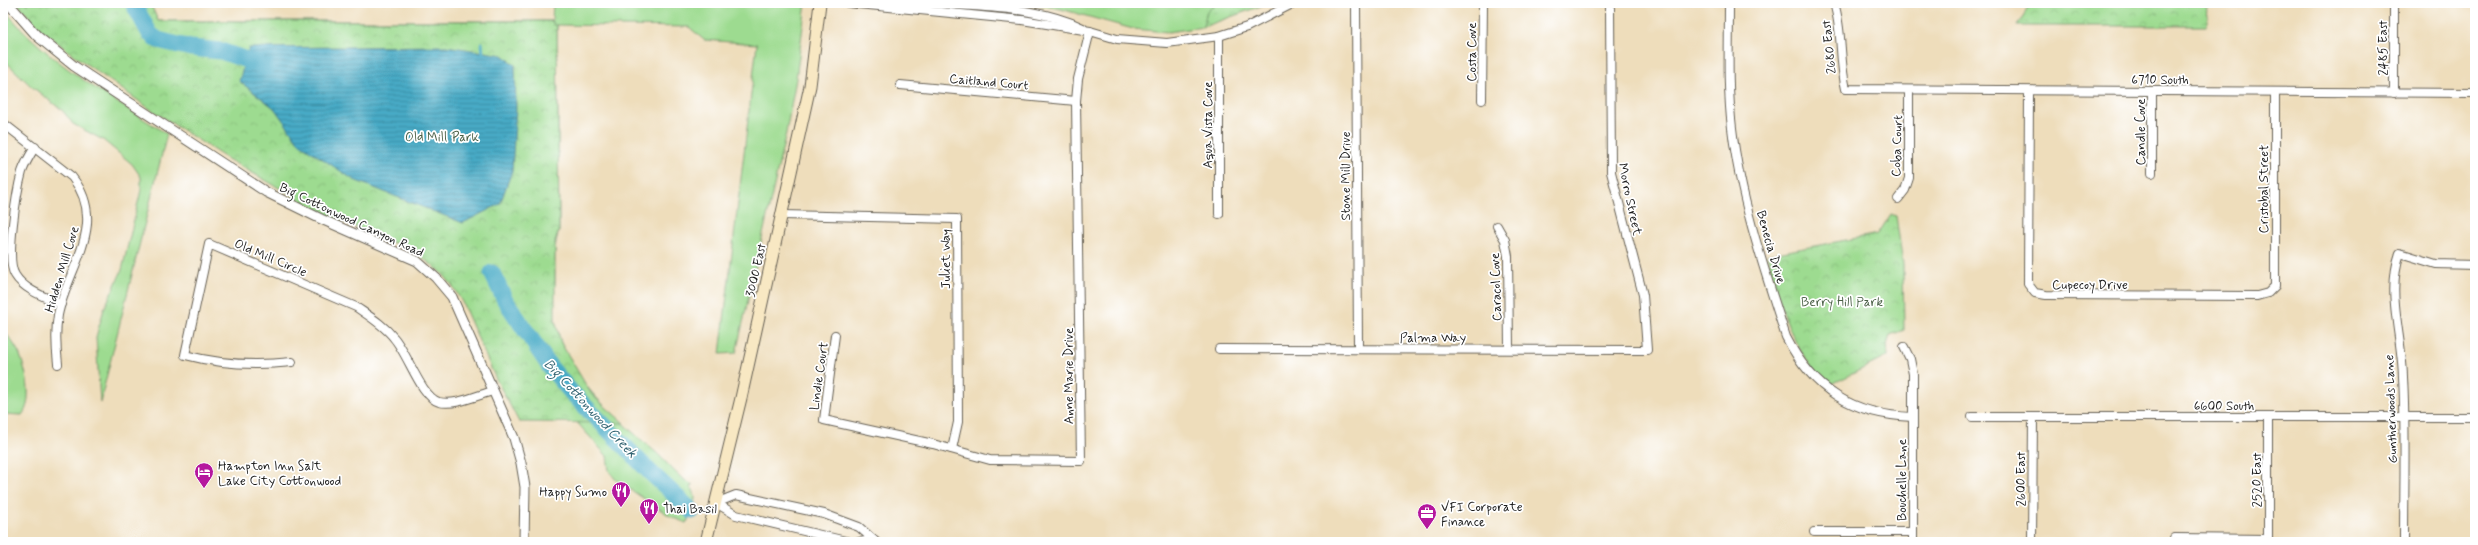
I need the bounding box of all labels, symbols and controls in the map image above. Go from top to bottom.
street label: 2680 East [1818,19,1841,75]
street label: 2485 East [2375,20,2392,76]
street label: Costa Cove [1464,22,1481,82]
street label: Caitland Court [949,71,1029,94]
street label: 6710 South [2131,72,2189,89]
street label: Aqua Vista Cove [1200,81,1217,169]
street label: Candle Cove [2133,98,2150,166]
street label: Coba Court [1888,115,1907,177]
park label: Old Mill Park [405,129,480,146]
street label: Stone Mill Drive [1338,131,1355,221]
street label: Cristobal Street [2256,145,2273,233]
street label: Morro Street [1614,162,1646,237]
street label: Big Cottonwood Canyon Road [275,179,426,263]
street label: Benecia Drive [1752,209,1789,286]
street label: Hidden Mill Cove [41,224,84,315]
street label: Juliet Way [938,229,955,289]
street label: Old Mill Circle [232,235,309,281]
street label: 3000 East [742,242,771,299]
street label: Caracol Cove [1487,253,1506,321]
street label: Cupecoy Drive [2052,277,2128,294]
park label: Berry Hill Park [1801,294,1883,311]
street label: Anne Marie Drive [1061,328,1078,424]
street label: Palma Way [1400,330,1467,347]
street label: Lindie Court [806,341,833,412]
street label: Guntherwoods Lane [2381,354,2402,464]
water label: Big Cottonwood Creek [538,355,641,463]
street label: 6600 South [2194,398,2254,415]
street label: Bouchelle Lane [1894,439,1911,521]
street label: 2600 East [2013,451,2030,507]
street label: 2520 East [2249,453,2266,507]
place label: Hampton Inn Salt Lake City Cottonwood [218,458,341,490]
hotel icon: Hampton Inn Salt Lake City Cottonwood [193,461,215,489]
restaurant icon: Happy Sumo [610,480,632,508]
place label: Happy Sumo [539,484,607,501]
restaurant icon: Thai Basil [638,497,660,525]
place label: VFI Corporate Finance [1441,499,1523,531]
place label: Thai Basil [663,501,717,518]
office icon: VFI Corporate Finance [1416,502,1438,530]

